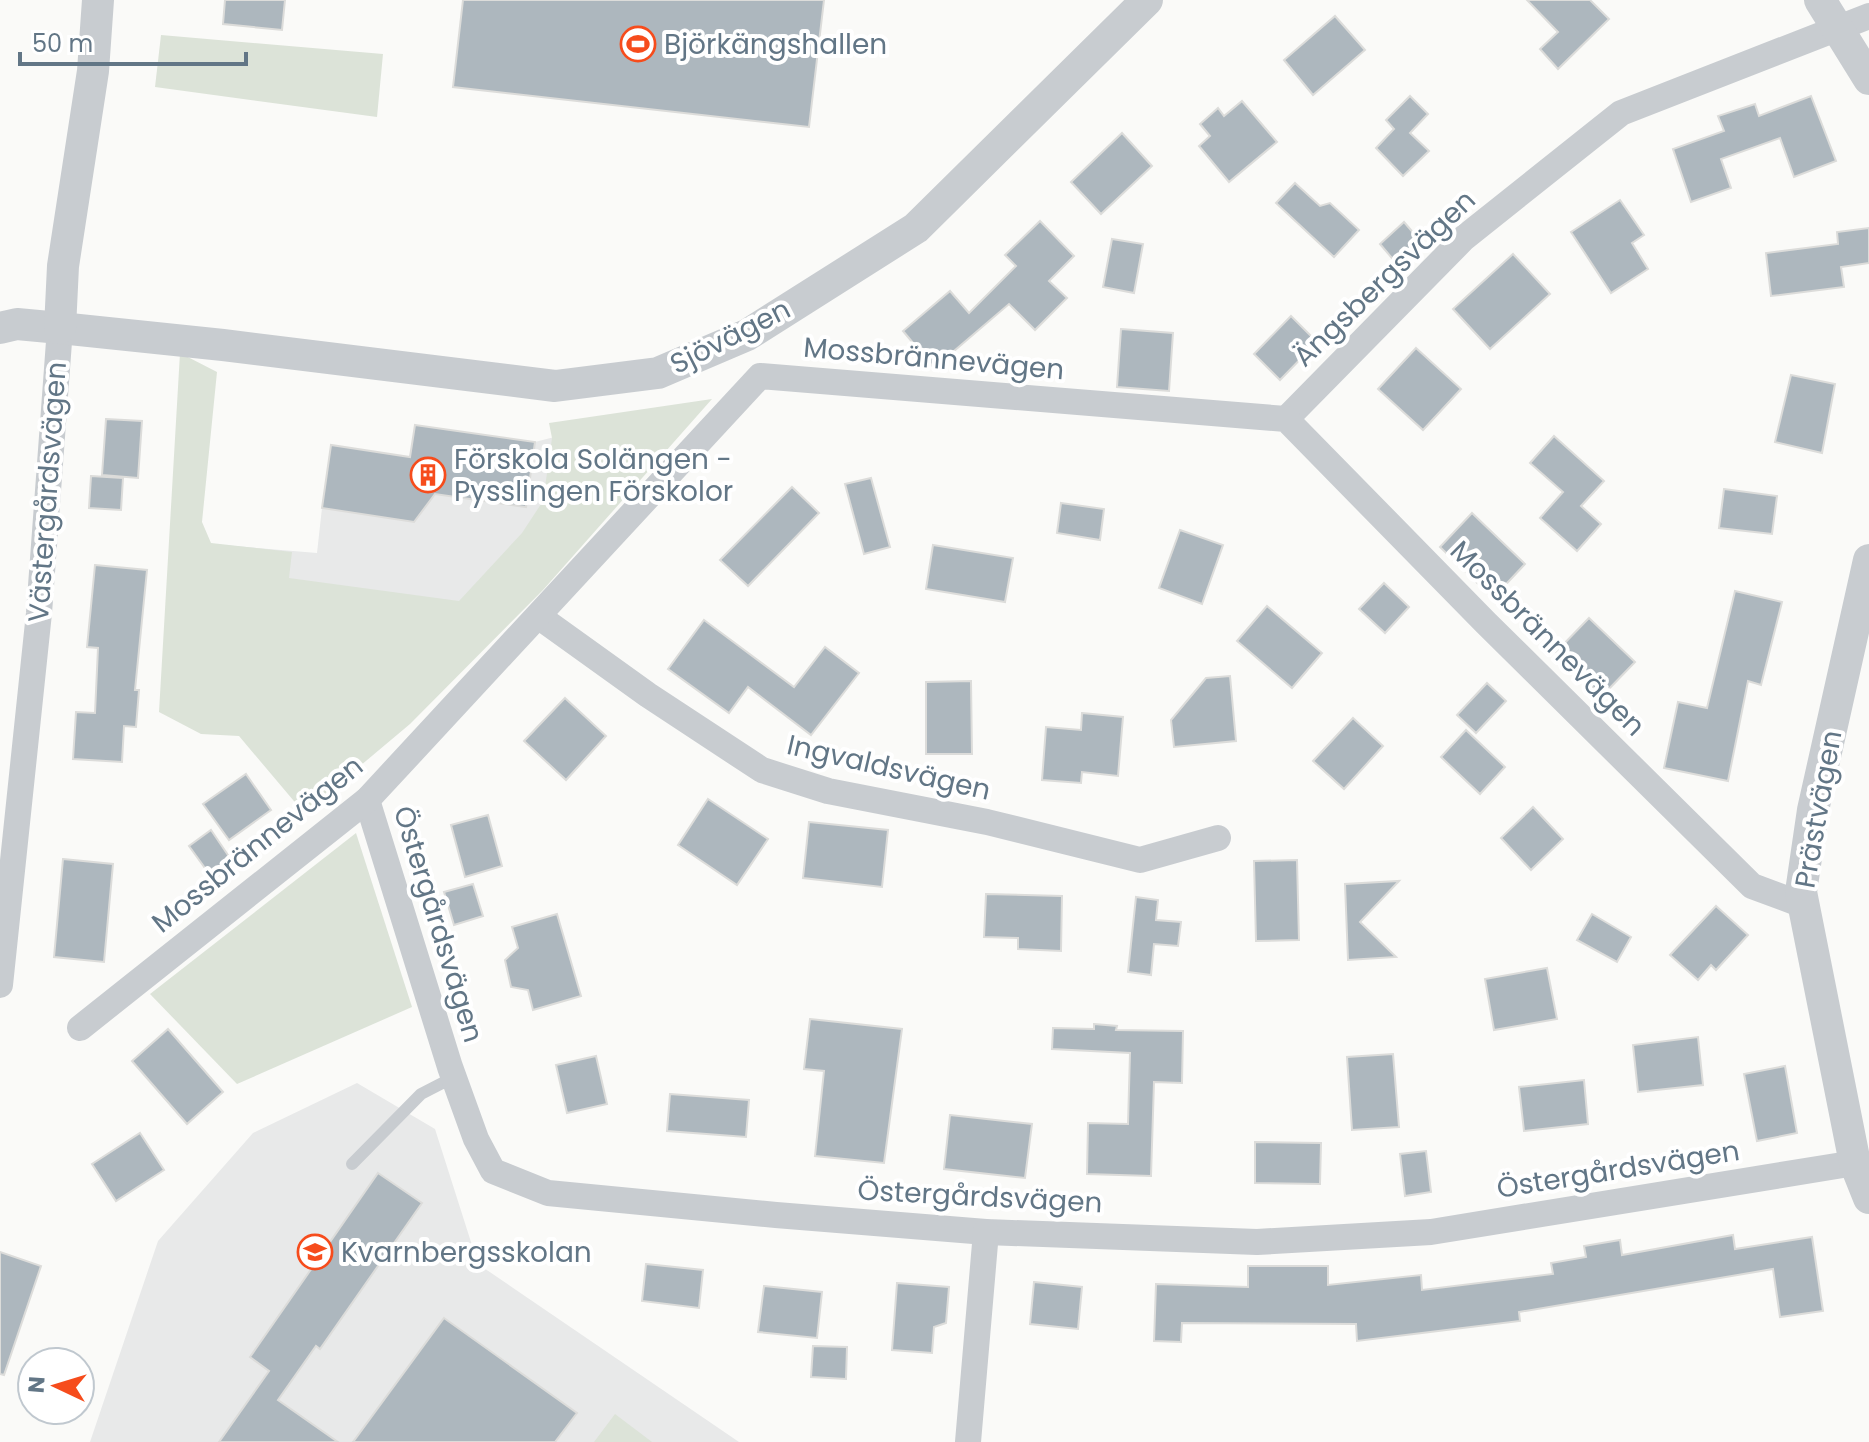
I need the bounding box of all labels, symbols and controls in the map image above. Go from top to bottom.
scale bar [20,16,246,66]
sports icon: Björkängshallen [619,25,657,63]
place label: Björkängshallen [664,25,887,64]
text: 50 m [32,27,93,60]
street label: Ängsbergsvägen [1285,181,1484,376]
street label: Sjövägen [663,290,797,383]
street label: Mossbrännevägen [802,328,1066,389]
street label: Västergårdsvägen [19,360,76,624]
place label: Förskola Solängen - Pysslingen Förskolor [454,440,733,511]
building icon: Förskola Solängen - Pysslingen Förskolor [409,456,447,494]
street label: Mossbrännevägen [1441,532,1654,745]
street label: Ingvaldsvägen [783,725,994,810]
street label: Prästvägen [1785,727,1852,891]
street label: Mossbrännevägen [143,747,371,942]
street label: Östergårdsvägen [384,801,493,1047]
street label: Östergårdsvägen [1494,1131,1742,1208]
street label: Östergårdsvägen [856,1171,1103,1222]
school or university icon: Kvarnbergsskolan [296,1233,334,1271]
place label: Kvarnbergsskolan [341,1233,592,1272]
north arrow [16,1346,96,1426]
text: N [21,1375,53,1394]

